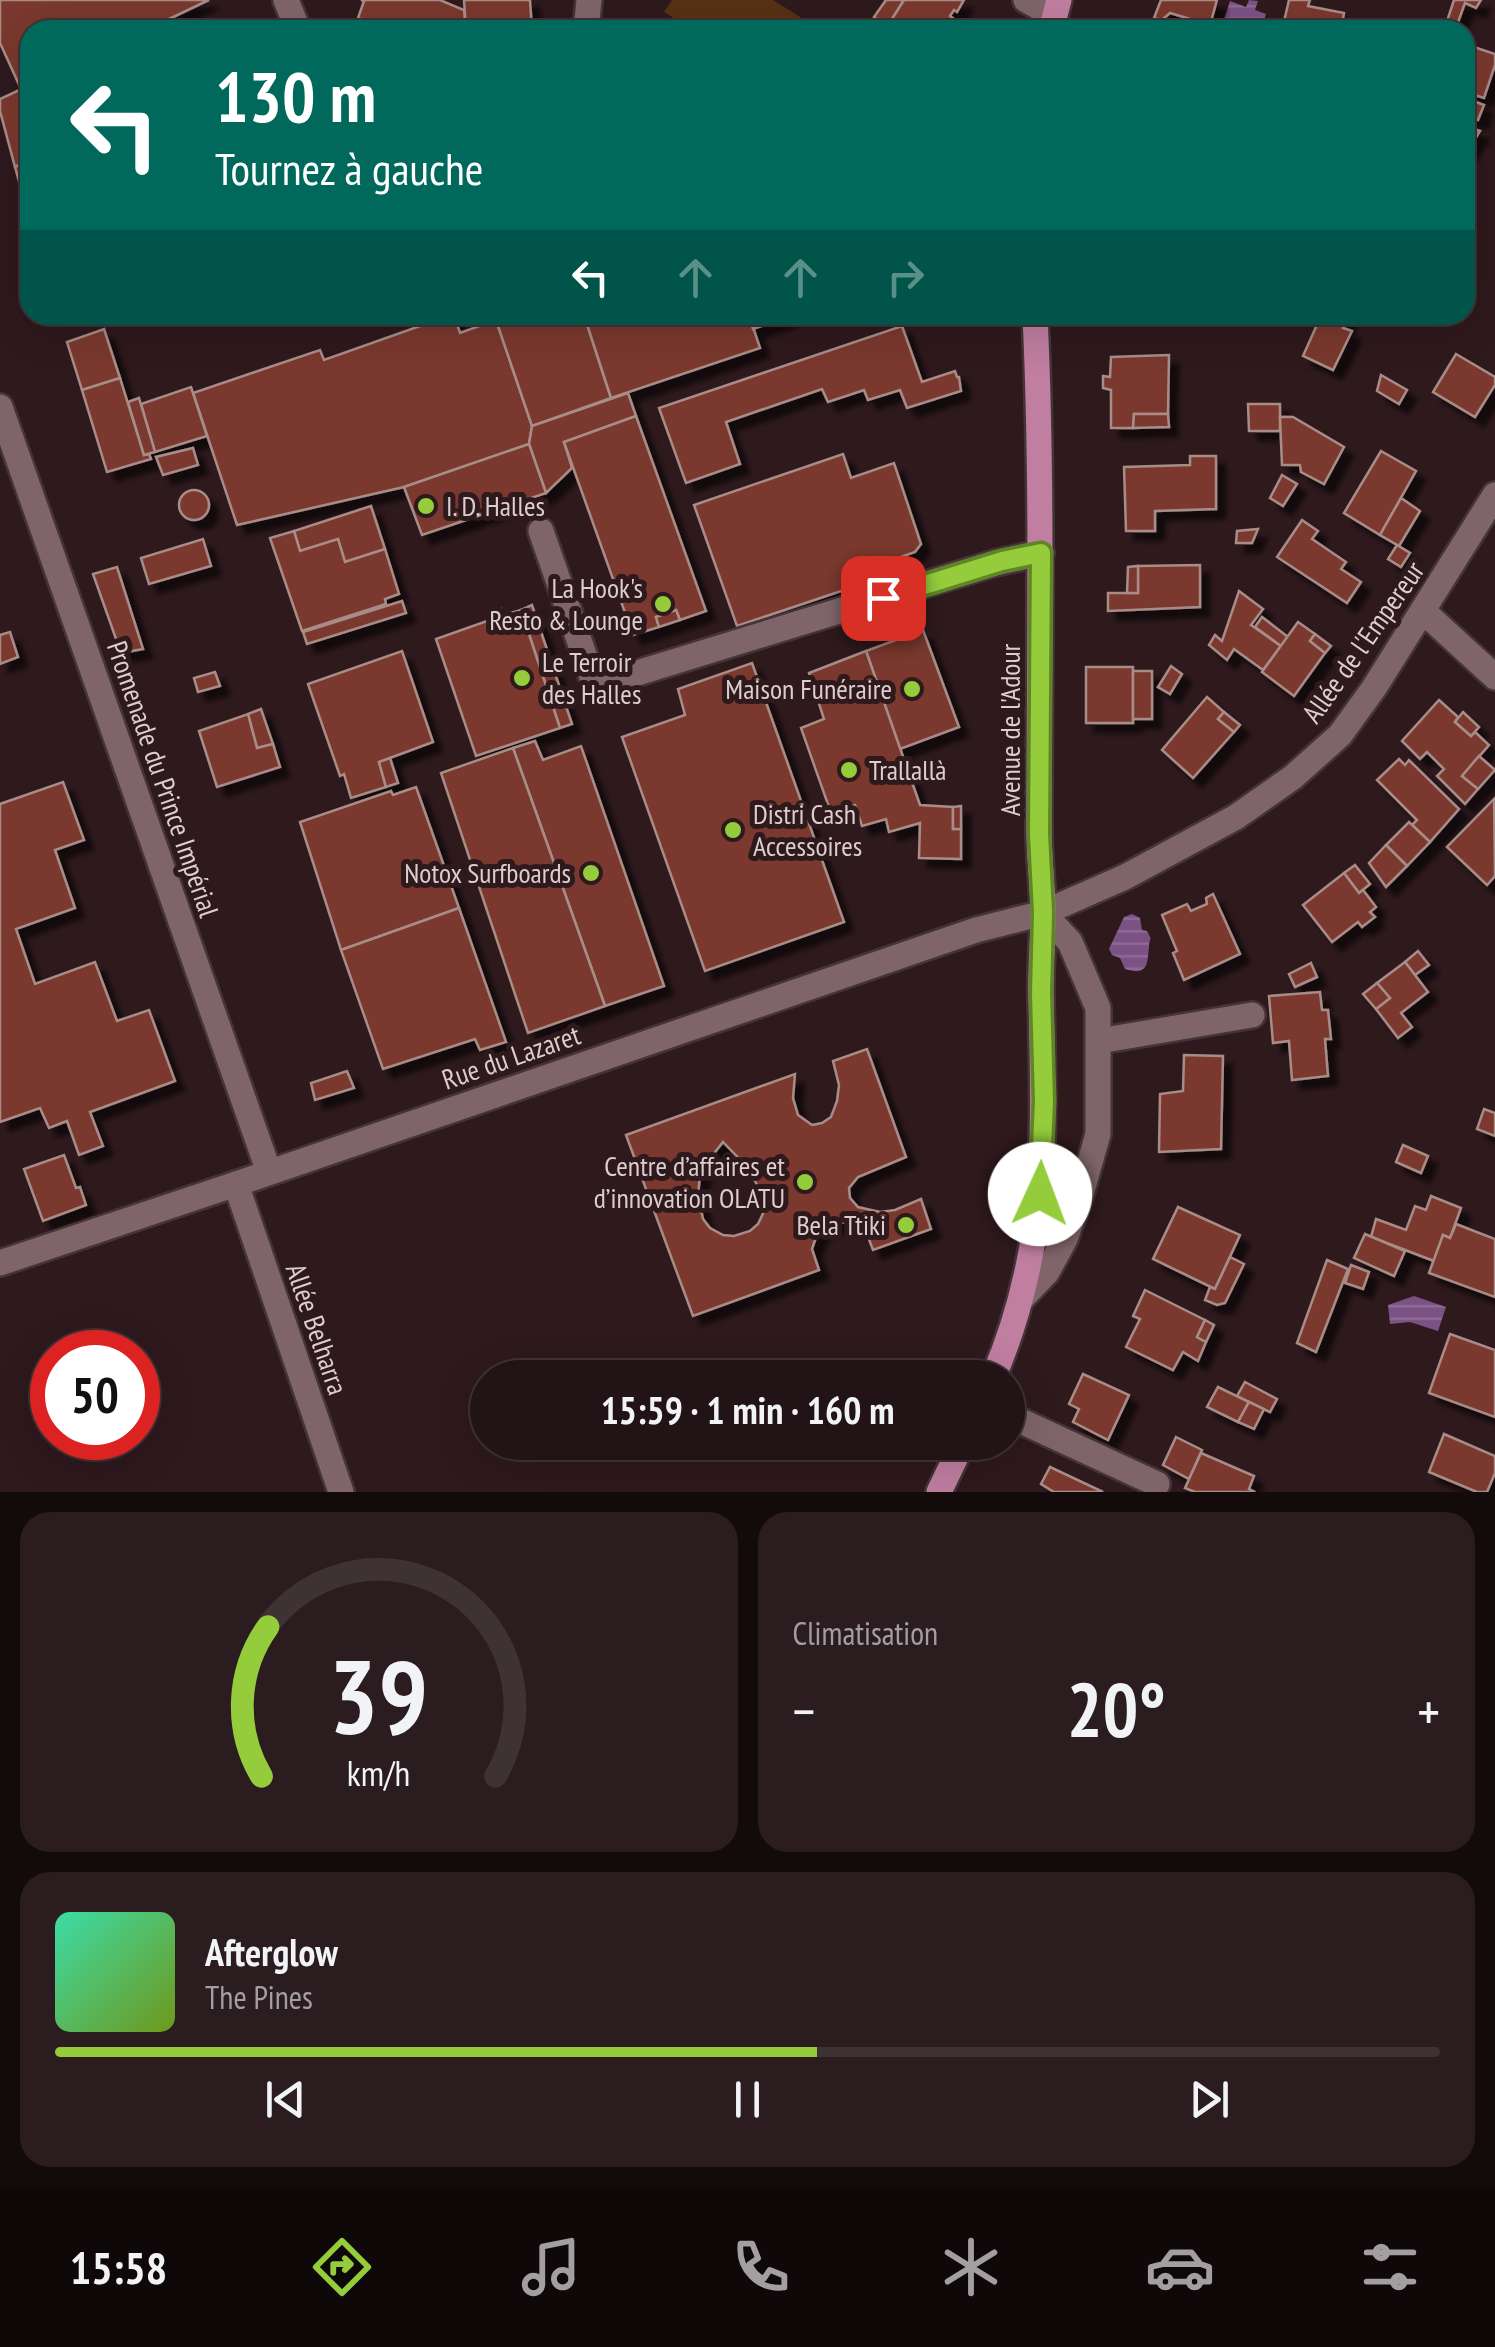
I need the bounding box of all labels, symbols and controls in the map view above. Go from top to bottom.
text: 130 m [215,51,376,141]
icon: left [50,60,180,190]
text: Tournez à gauche [215,139,483,197]
icon: left [563,250,618,305]
icon: ahead [668,250,723,305]
icon: ahead [773,250,828,305]
icon: right [878,250,933,305]
place label: I. D. Halles [446,487,545,524]
marker: I. D. Halles [415,495,437,517]
street label: Allée de l'Empereur [1293,553,1432,730]
pin [841,556,926,641]
place label: La Hook's Resto & Lounge [489,569,643,638]
icon: arrive [856,571,911,626]
marker: La Hook's Resto & Lounge [652,593,674,615]
street label: Promenade du Prince Impérial [99,636,228,922]
place label: Le Terroir des Halles [542,643,641,712]
street label: Avenue de l'Adour [991,643,1028,816]
marker: Le Terroir des Halles [511,667,533,689]
place label: Maison Funéraire [725,670,892,707]
marker: Maison Funéraire [901,678,923,700]
place label: Trallallà [869,751,947,788]
marker: Trallallà [838,759,860,781]
place label: Distri Cash Accessoires [753,795,862,864]
marker: Distri Cash Accessoires [722,819,744,841]
place label: Notox Surfboards [404,854,571,891]
marker: Notox Surfboards [580,862,602,884]
street label: Rue du Lazaret [437,1016,585,1097]
position arrow [988,1142,1092,1246]
place label: Centre d’affaires et d’innovation OLATU [594,1147,785,1216]
marker: Centre d’affaires et d’innovation OLATU [794,1171,816,1193]
place label: Bela Ttiki [796,1206,886,1243]
marker: Bela Ttiki [895,1214,917,1236]
street label: Allée Belharra [278,1258,357,1399]
speed limit sign: 50 [30,1330,160,1460]
text: 15:59 · 1 min · 160 m [601,1385,894,1434]
text: Climatisation [793,1612,938,1654]
text: 39 [329,1628,428,1763]
text: 20° [1067,1661,1166,1758]
text: − [793,1675,815,1746]
text: + [1417,1675,1440,1746]
text: km/h [347,1750,410,1796]
text: Afterglow [205,1927,338,1976]
text: The Pines [205,1976,313,2018]
icon: previous [258,2072,313,2127]
icon: pause [720,2072,775,2127]
icon: next [1182,2072,1237,2127]
icon: directions [307,2232,377,2302]
icon: music [516,2232,586,2302]
icon: phone [726,2232,796,2302]
icon: climate [936,2232,1006,2302]
icon: car [1145,2232,1215,2302]
icon: filters [1355,2232,1425,2302]
text: 15:58 [70,2238,167,2296]

